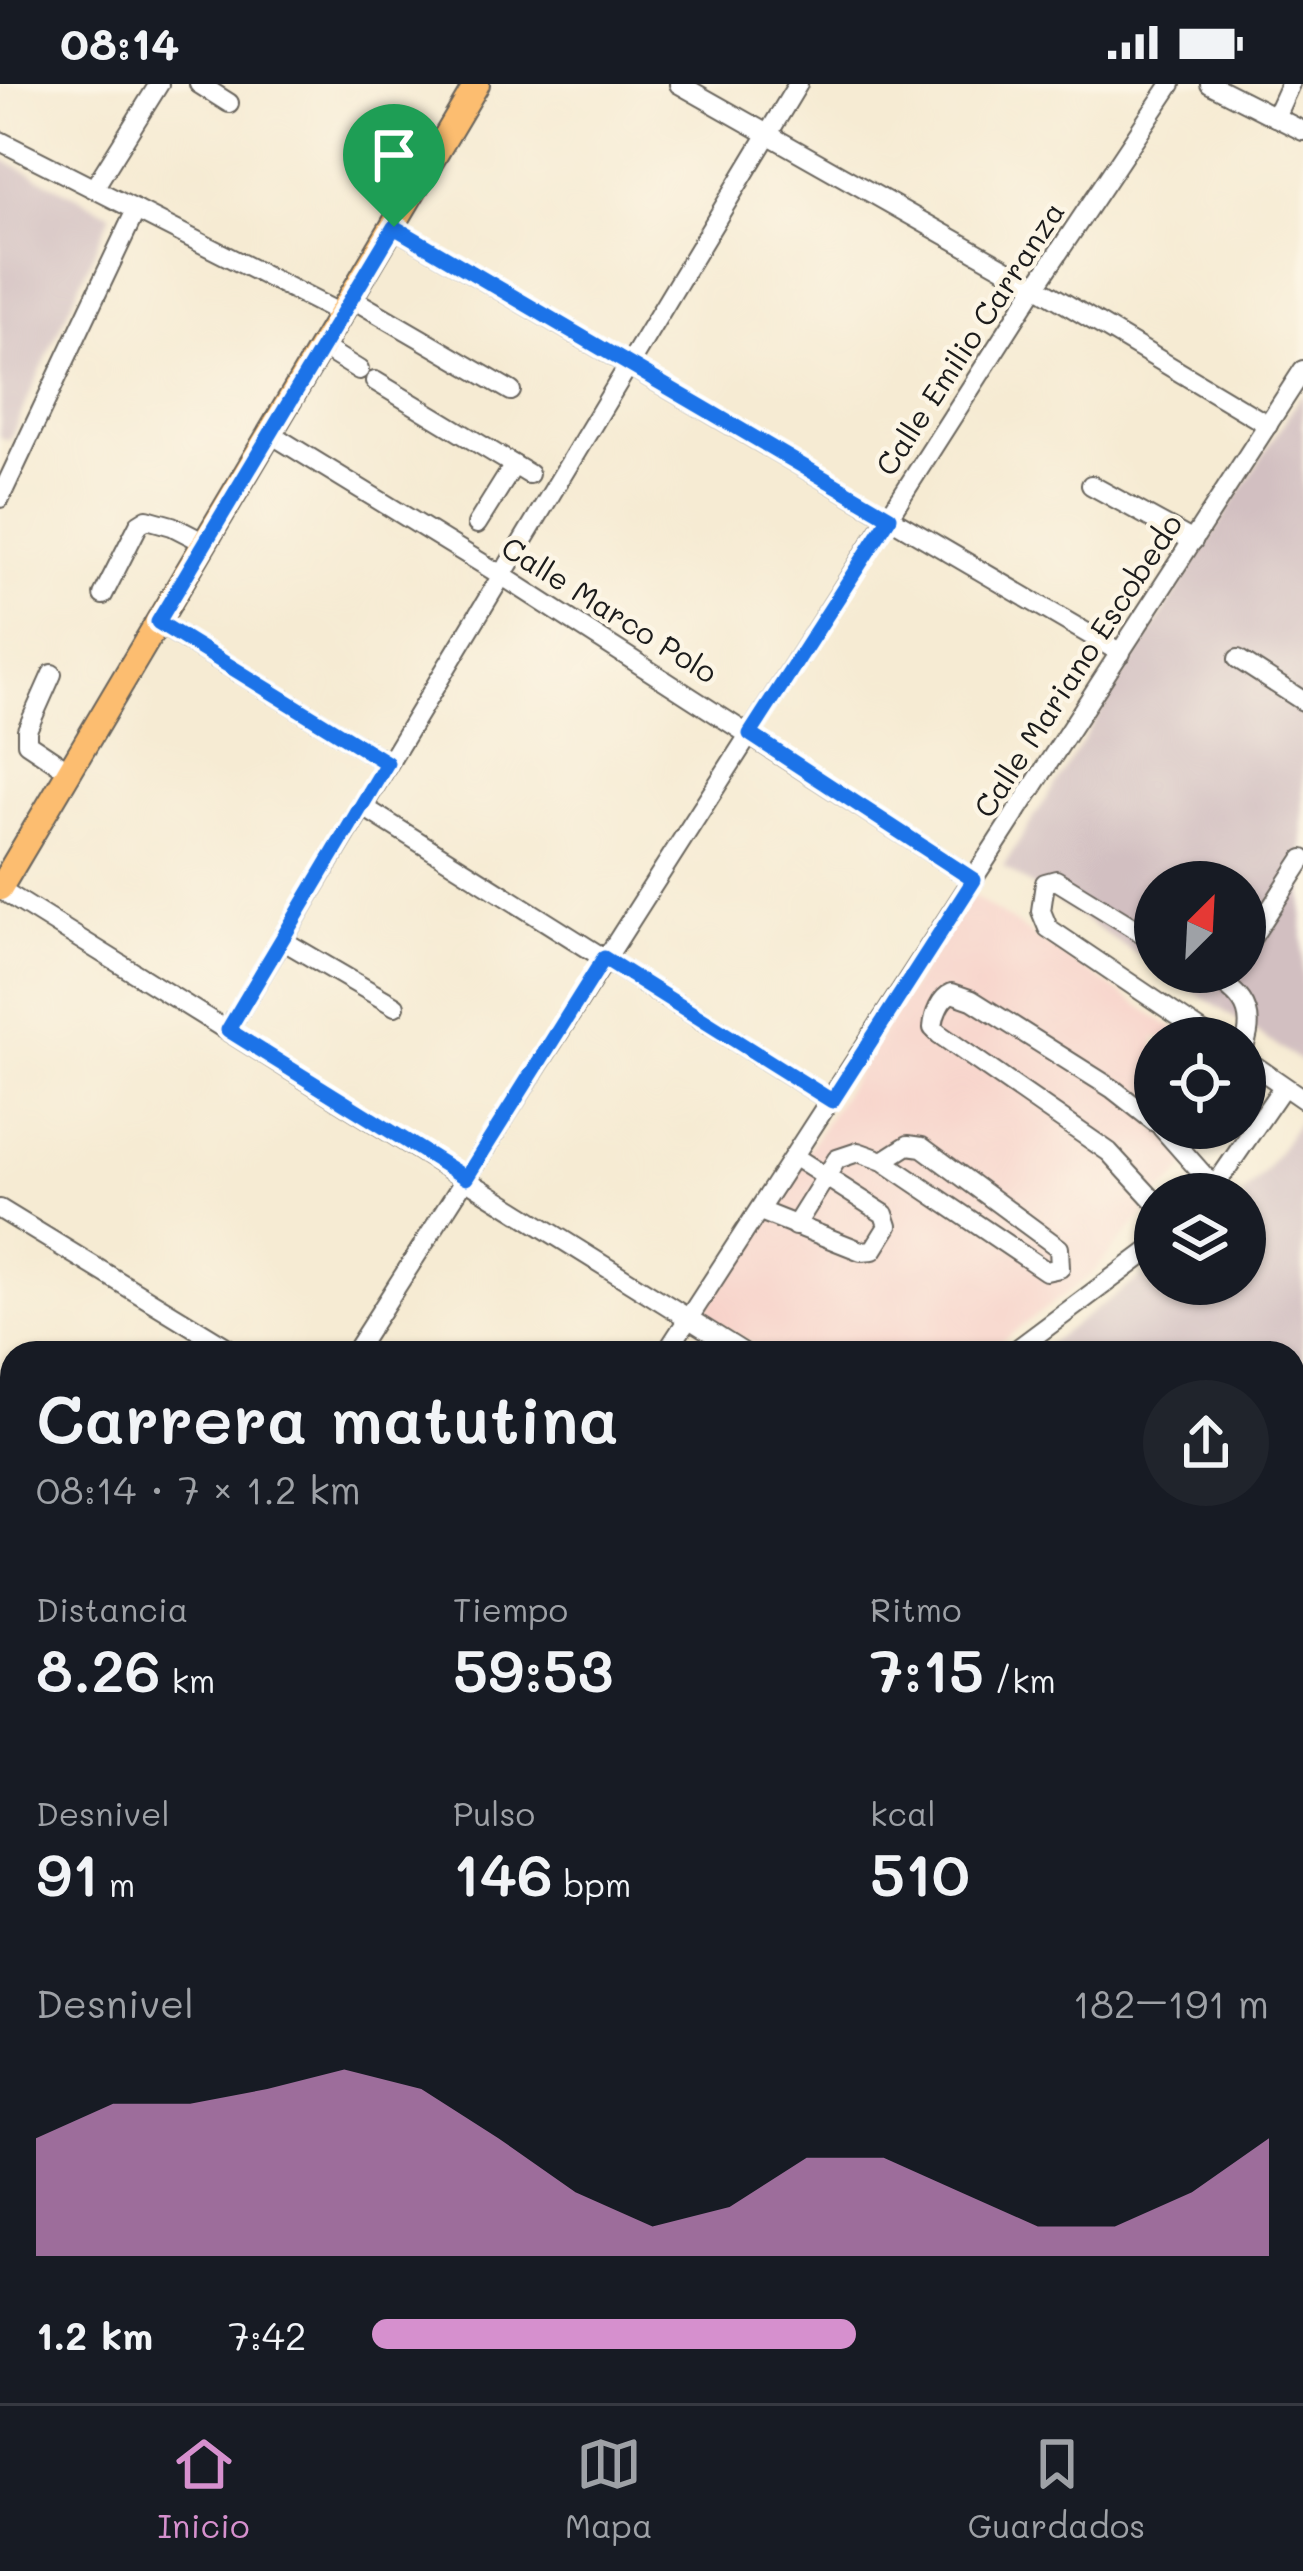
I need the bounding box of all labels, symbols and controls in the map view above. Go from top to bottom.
text: 08:14 [60,13,180,71]
pin [343,104,445,227]
icon: arrive [361,122,427,188]
street label: Calle Emilio Carranza [865,193,1073,483]
street label: Calle Mariano Escobedo [964,505,1190,825]
street label: Calle Marco Polo [494,526,726,692]
north arrow [1134,861,1266,993]
map controls [1134,861,1266,1305]
button: locate [1134,1017,1266,1149]
button: layers [1134,1173,1266,1305]
text: Carrera matutina [36,1375,619,1461]
button: share [1143,1380,1269,1506]
text: 08:14 · 7 × 1.2 km [36,1463,361,1514]
text: Distancia [36,1587,188,1630]
text: Tiempo [453,1587,568,1630]
text: Ritmo [870,1587,962,1630]
text: 8.26 [36,1630,161,1708]
text: 59:53 [453,1630,614,1708]
text: 7:15 [870,1630,984,1708]
text: km [161,1658,215,1701]
text: /km [984,1658,1056,1701]
text: Desnivel [36,1791,170,1834]
text: Pulso [453,1791,535,1834]
text: kcal [870,1791,936,1834]
text: 91 [36,1834,99,1912]
text: 146 [453,1834,553,1912]
text: 510 [870,1834,970,1912]
text: m [99,1862,135,1905]
text: bpm [553,1862,631,1905]
text: Desnivel [36,1977,194,2028]
text: 182–191 m [1073,1977,1269,2028]
text: 1.2 km [36,2309,153,2360]
text: 7:42 [228,2309,306,2360]
tab: Inicio [158,2431,250,2546]
tab: Mapa [565,2431,653,2546]
tab: Guardados [968,2431,1145,2546]

